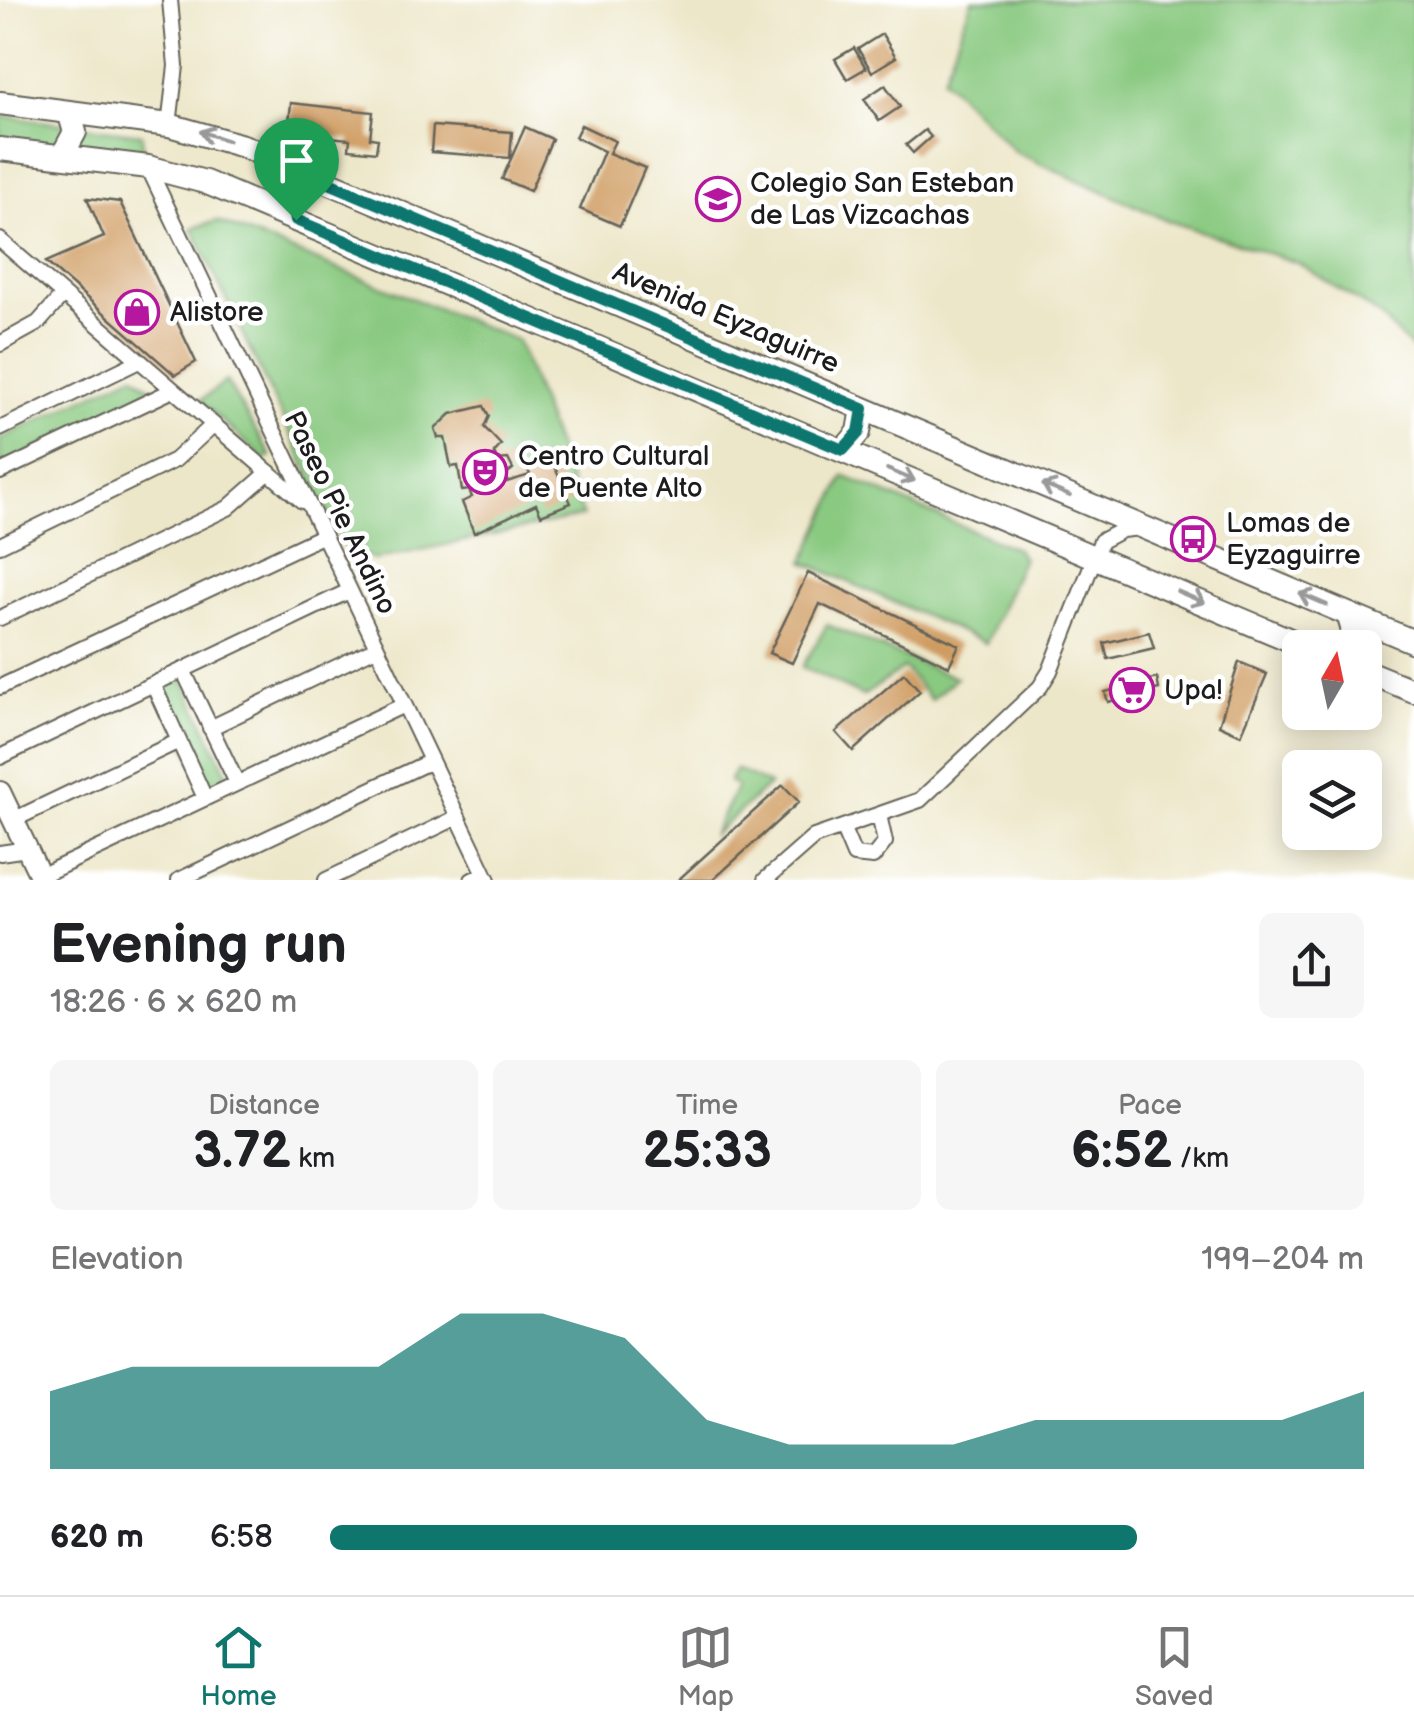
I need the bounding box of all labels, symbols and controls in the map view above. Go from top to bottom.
pin [254,118,339,221]
one-way arrow [198,126,230,144]
icon: arrive [269,133,324,188]
place label: Colegio San Esteban de Las Vizcachas [750,167,1014,232]
school or university icon: Colegio San Esteban de Las Vizcachas [695,176,741,222]
street label: Avenida Eyzaguirre [608,255,844,381]
shop icon: Alistore [114,289,160,335]
place label: Alistore [170,296,264,329]
street label: Paseo Pie Andino [277,406,403,620]
place label: Centro Cultural de Puente Alto [518,440,709,505]
theatre icon: Centro Cultural de Puente Alto [462,449,508,495]
one-way arrow [886,467,916,485]
one-way arrow [1041,480,1072,498]
place label: Lomas de Eyzaguirre [1226,507,1361,572]
bus stop icon: Lomas de Eyzaguirre [1170,516,1216,562]
one-way arrow [1175,589,1206,607]
one-way arrow [1298,589,1329,607]
north arrow [1282,630,1382,730]
map controls [1282,630,1382,850]
supermarket icon: Upa! [1109,667,1155,713]
place label: Upa! [1164,674,1222,707]
button: layers [1282,750,1382,850]
text: Evening run [50,912,347,979]
button: share [1259,913,1364,1018]
text: 18:26 · 6 × 620 m [50,983,297,1022]
text: Distance [208,1089,320,1122]
text: Time [676,1089,738,1122]
text: Pace [1118,1089,1182,1122]
text: 3.72 [193,1122,291,1182]
text: 25:33 [642,1122,772,1182]
text: 6:52 [1071,1122,1172,1182]
text: km [291,1142,335,1175]
text: /km [1172,1142,1229,1175]
text: Elevation [50,1240,183,1279]
text: 199–204 m [1201,1240,1364,1279]
text: 620 m [50,1518,144,1557]
text: 6:58 [210,1518,273,1557]
tab: Home [201,1620,277,1713]
tab: Map [678,1620,734,1713]
tab: Saved [1135,1620,1213,1713]

